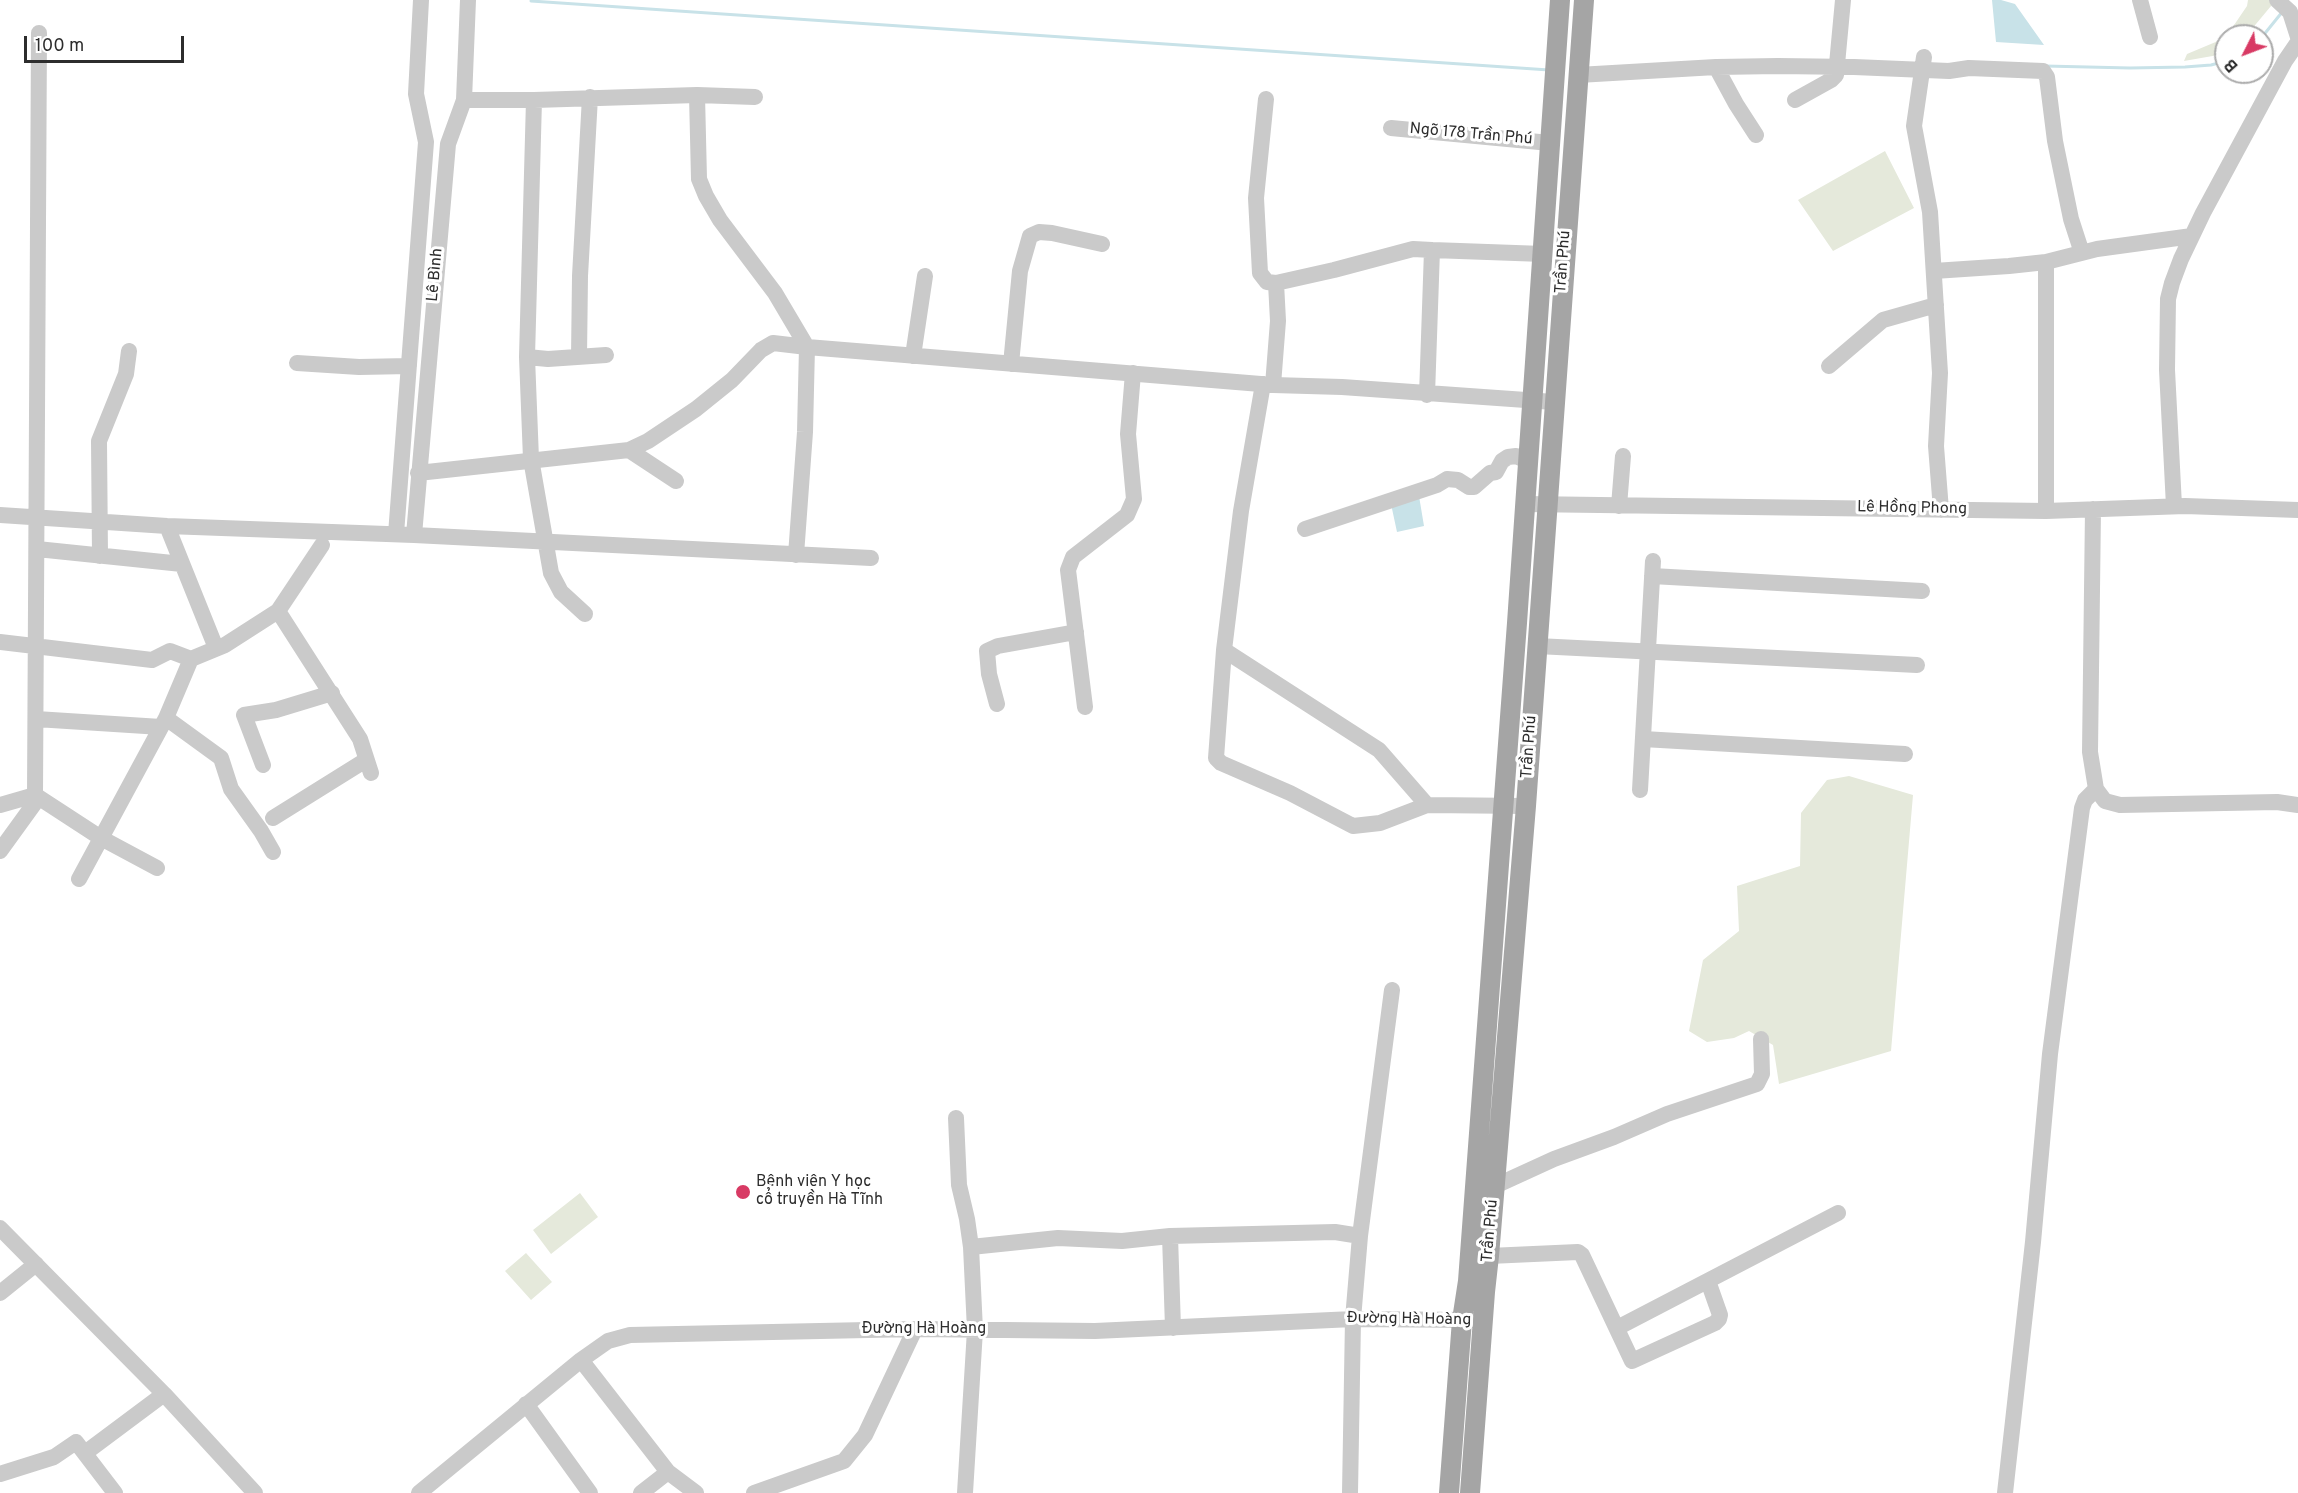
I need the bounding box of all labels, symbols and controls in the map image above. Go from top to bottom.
scale bar [27,24,188,62]
north arrow [2214,24,2274,84]
text: 100 m [35,35,84,58]
text: B [2221,54,2243,76]
street label: Ngõ 178 Trần Phú [1409,120,1533,150]
street label: Trần Phú [1552,230,1576,294]
street label: Lê Bình [424,247,448,303]
street label: Lê Hồng Phong [1857,498,1967,520]
street label: Trần Phú [1518,715,1542,779]
place label: Bệnh viện Y học cổ truyền Hà Tĩnh [756,1173,883,1211]
marker: Bệnh viện Y học cổ truyền Hà Tĩnh [734,1183,752,1201]
street label: Trần Phú [1479,1199,1503,1263]
street label: Đường Hà Hoàng [1347,1309,1471,1331]
street label: Đường Hà Hoàng [862,1320,986,1340]

